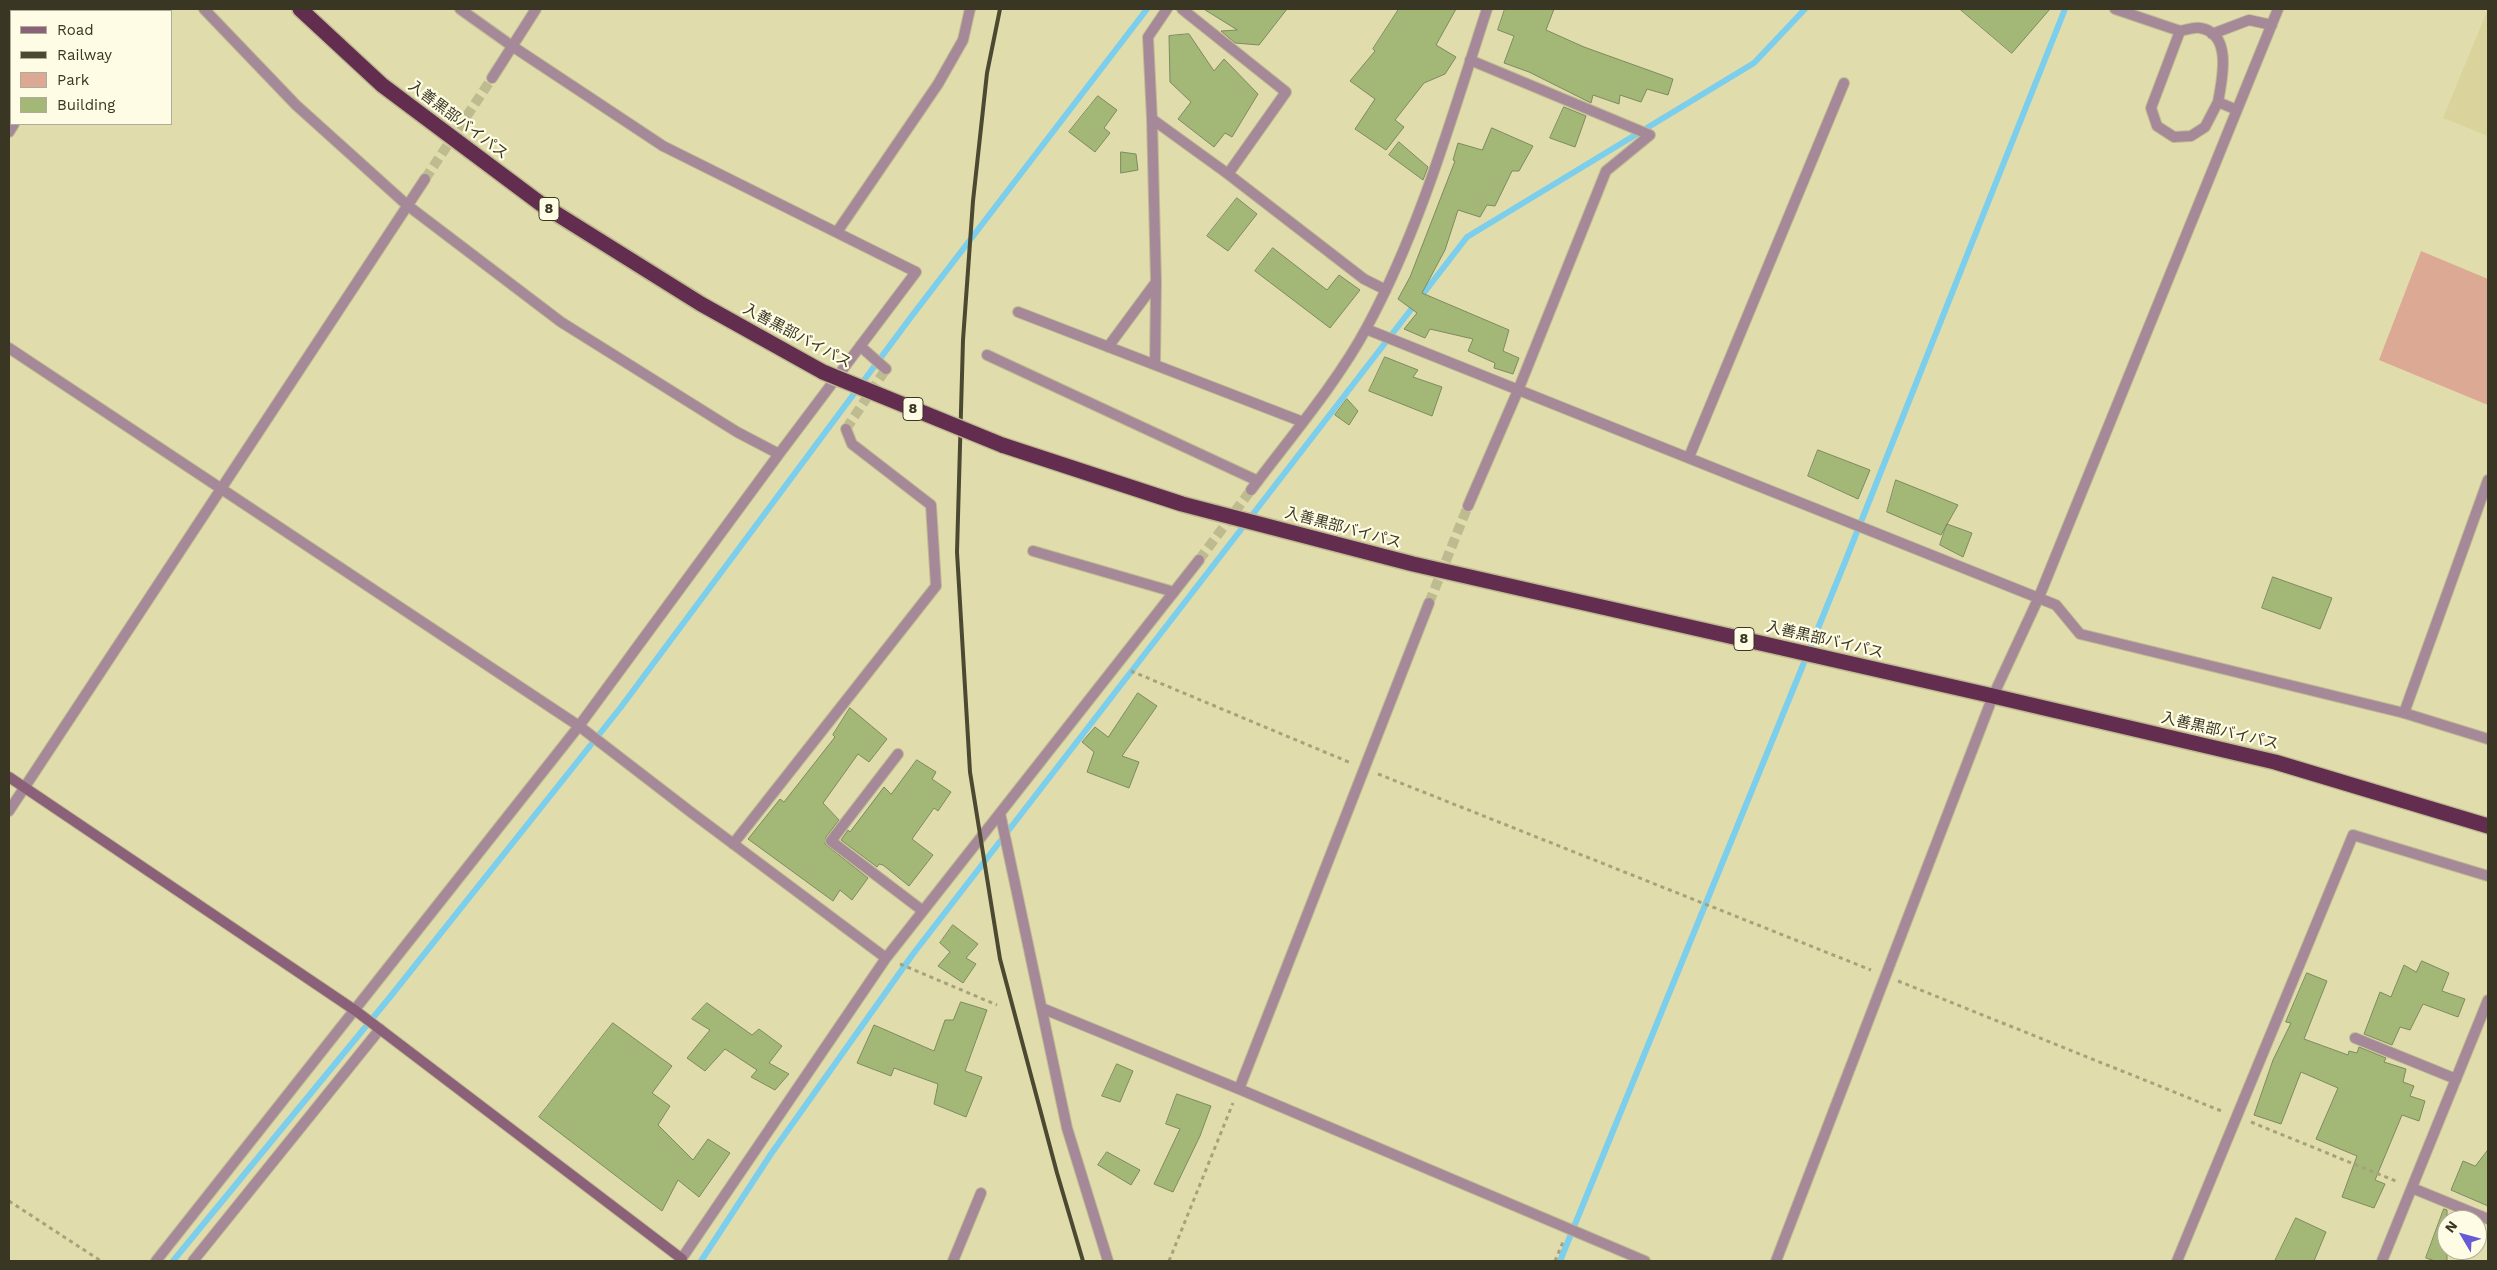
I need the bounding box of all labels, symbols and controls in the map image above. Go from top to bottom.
legend [10,10,172,125]
text: Road [57,21,94,39]
text: Railway [57,46,112,64]
text: Park [57,71,89,89]
street label: 入善黒部バイパス [405,77,511,163]
text: Building [57,96,115,114]
road number: 8 [539,198,559,220]
street label: 入善黒部バイパス [740,300,854,372]
road number: 8 [903,398,923,420]
street label: 入善黒部バイパス [1283,504,1403,552]
street label: 入善黒部バイパス [1765,618,1885,662]
road number: 8 [1734,628,1754,650]
street label: 入善黒部バイパス [2160,709,2280,753]
north arrow [2437,1210,2487,1260]
text: N [2441,1218,2460,1236]

